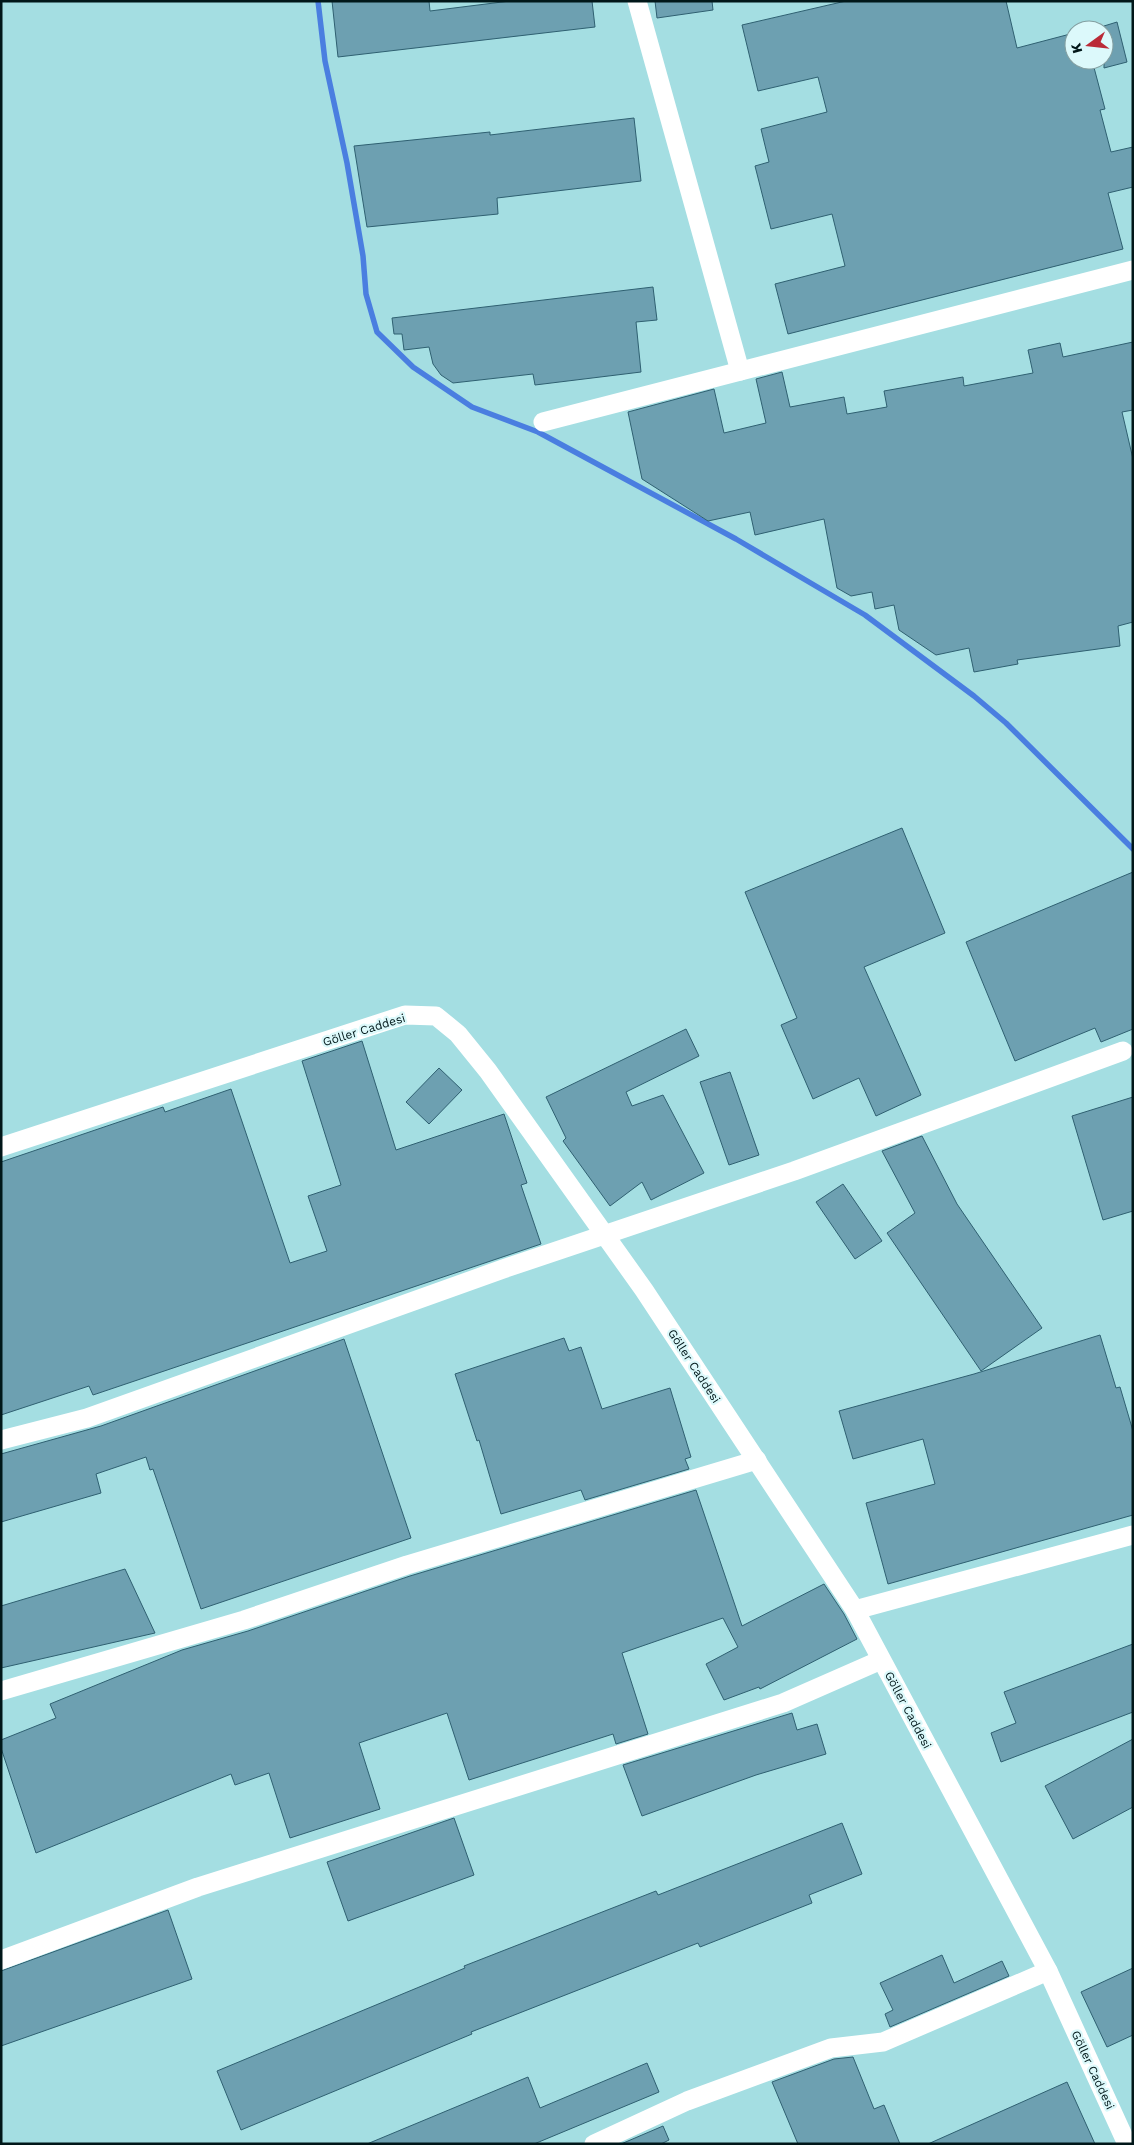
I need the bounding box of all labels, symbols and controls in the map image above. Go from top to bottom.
north arrow [1064,20,1114,70]
text: K [1067,41,1085,55]
street label: Göller Caddesi [321,1011,407,1049]
street label: Göller Caddesi [665,1326,723,1406]
street label: Göller Caddesi [882,1669,934,1751]
street label: Göller Caddesi [1069,2028,1117,2112]

